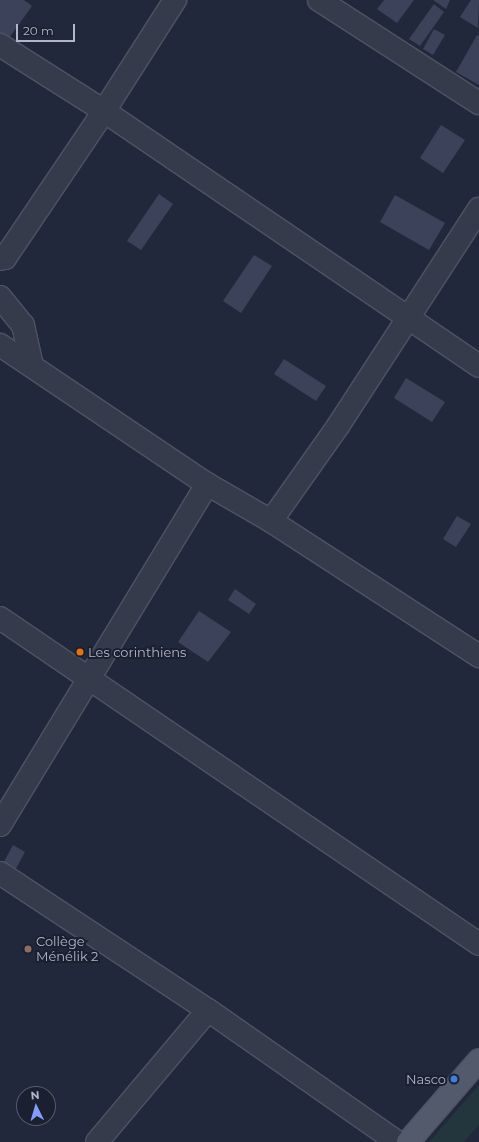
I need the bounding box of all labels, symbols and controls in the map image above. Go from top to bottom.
scale bar [18,16,77,42]
text: 20 m [23,23,54,38]
place label: Les corinthiens [88,644,186,660]
marker: Les corinthiens [75,647,85,657]
place label: Collège Ménélik 2 [36,934,98,965]
marker: Collège Ménélik 2 [23,944,33,954]
place label: Nasco [406,1071,446,1087]
marker: Nasco [449,1074,459,1084]
north arrow [16,1086,56,1126]
text: N [30,1088,40,1102]

